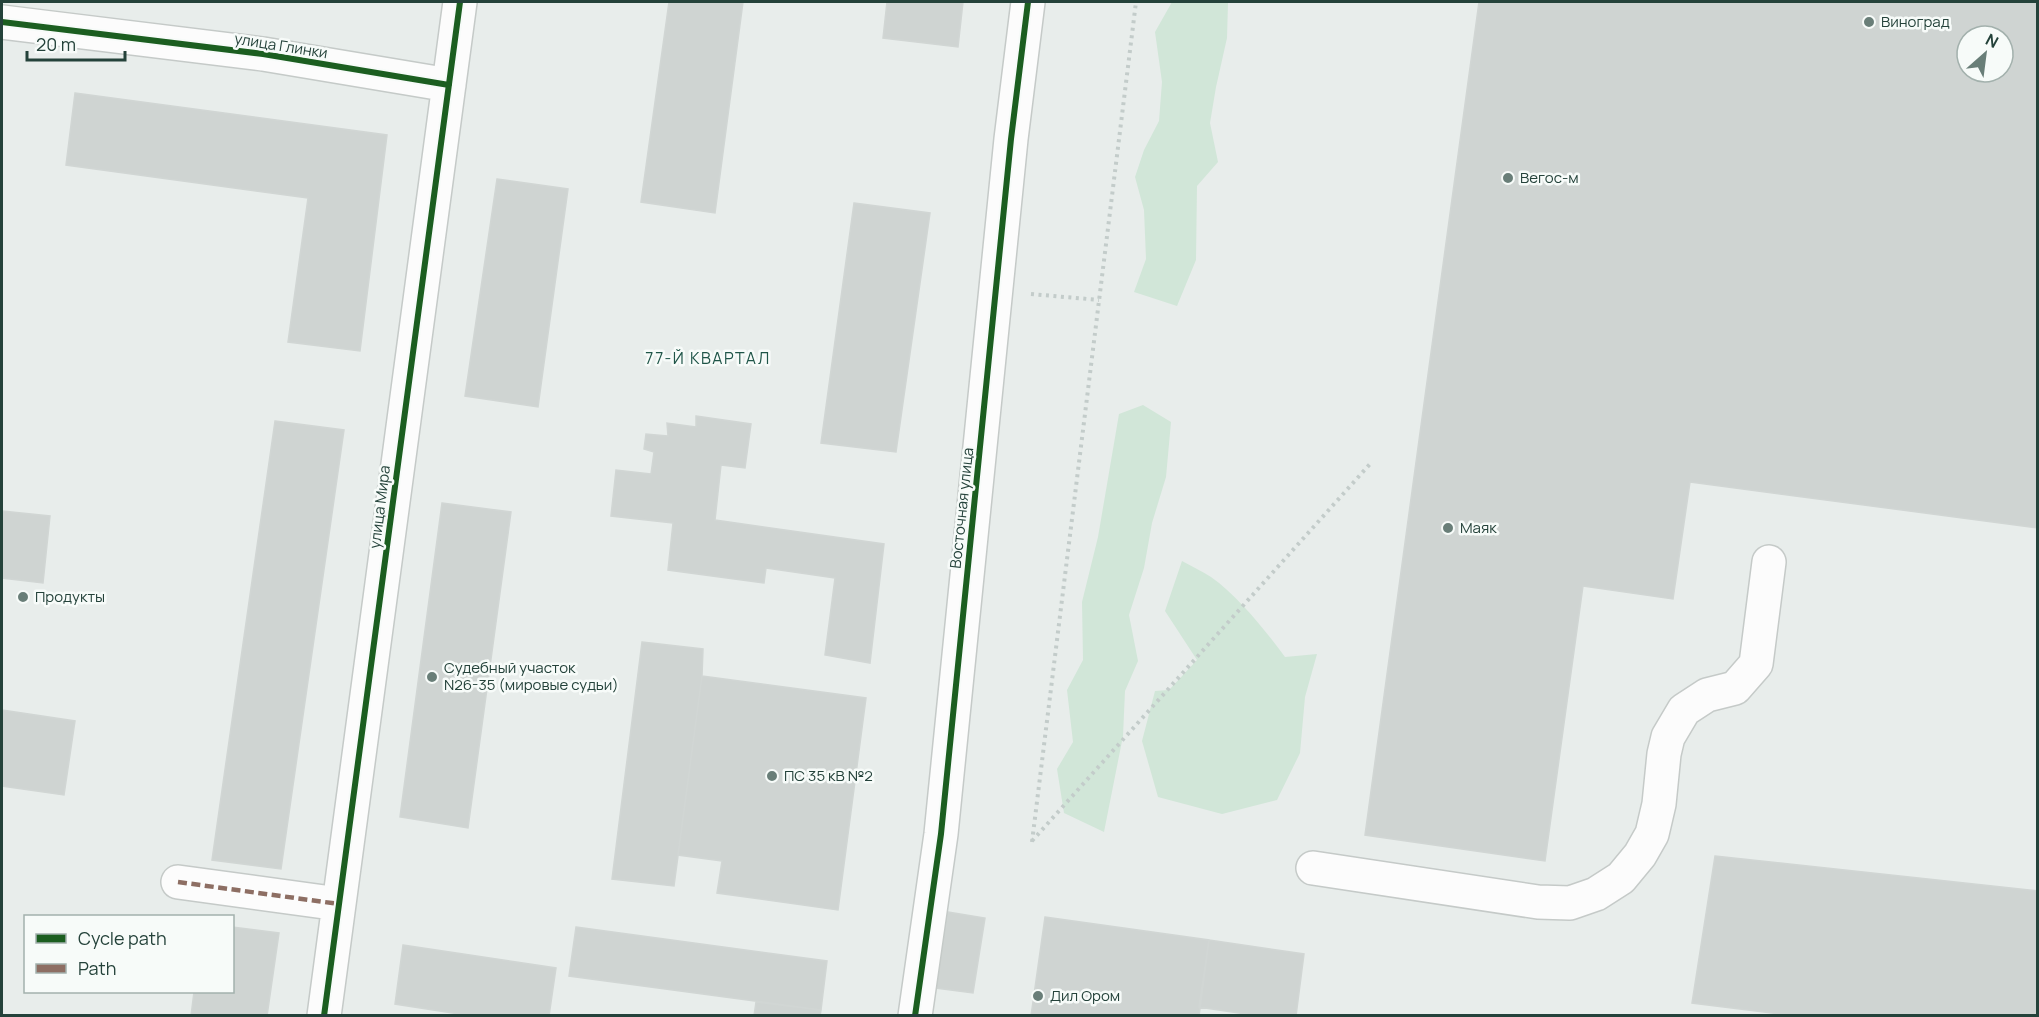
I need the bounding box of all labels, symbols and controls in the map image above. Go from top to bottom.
place label: Виноград [1881,11,1950,32]
marker: Виноград [1862,15,1876,29]
scale bar [27,24,124,62]
north arrow [1955,24,2015,84]
street label: улица Глинки [233,28,329,63]
text: N [1982,28,2002,53]
text: 20 m [36,32,76,56]
place label: Вегос-м [1520,167,1579,188]
marker: Вегос-м [1501,171,1515,185]
district label: 77-Й КВАРТАЛ [645,347,771,369]
street label: Восточная улица [945,446,978,569]
street label: улица Мира [364,464,395,550]
place label: Маяк [1460,517,1497,538]
marker: Маяк [1441,521,1455,535]
place label: Продукты [35,586,105,607]
marker: Продукты [16,590,30,604]
place label: Судебный участок N26-35 (мировые судьи) [444,657,619,695]
marker: Судебный участок N26-35 (мировые судьи) [425,670,439,684]
place label: ПС 35 кВ №2 [784,765,873,786]
marker: ПС 35 кВ №2 [765,769,779,783]
legend [24,915,234,993]
text: Cycle path [78,926,167,950]
text: Path [78,956,116,980]
place label: Дил Ором [1050,985,1120,1006]
marker: Дил Ором [1031,989,1045,1003]

